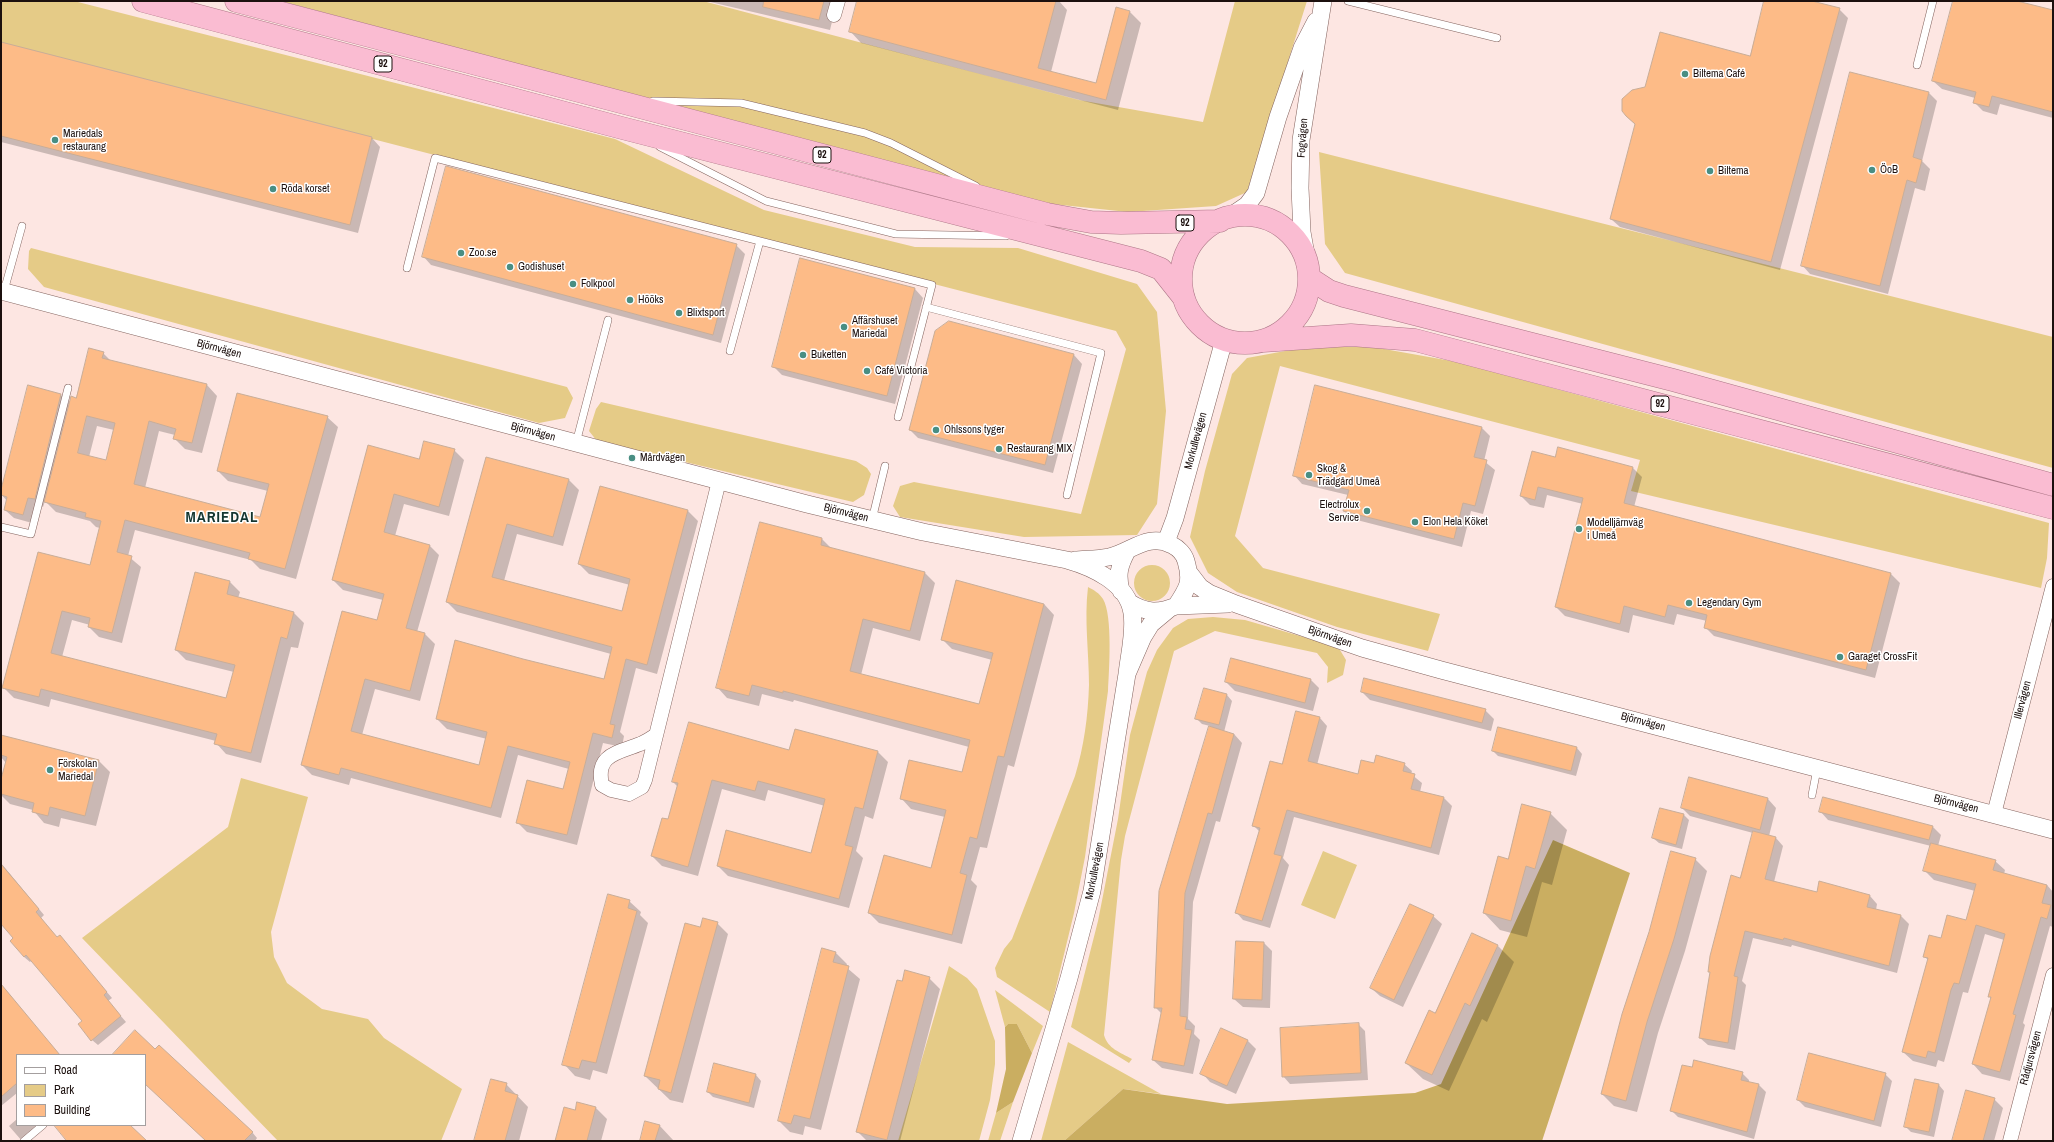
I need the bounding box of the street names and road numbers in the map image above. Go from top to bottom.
road number: 92 [374,56,392,72]
street label: Fogvägen [1295,118,1311,158]
road number: 92 [813,147,831,163]
road number: 92 [1176,215,1194,231]
street label: Björnvägen [195,337,243,361]
road number: 92 [1651,396,1669,412]
street label: Morkullevägen [1182,411,1210,471]
street label: Björnvägen [509,420,557,444]
street label: Björnvägen [822,501,870,525]
street label: Björnvägen [1306,623,1354,651]
street label: Illervägen [2012,679,2034,721]
street label: Björnvägen [1619,710,1667,734]
street label: Björnvägen [1932,792,1980,816]
street label: Morkullevägen [1083,841,1107,901]
street label: Rådjursvägen [2017,1029,2045,1087]

